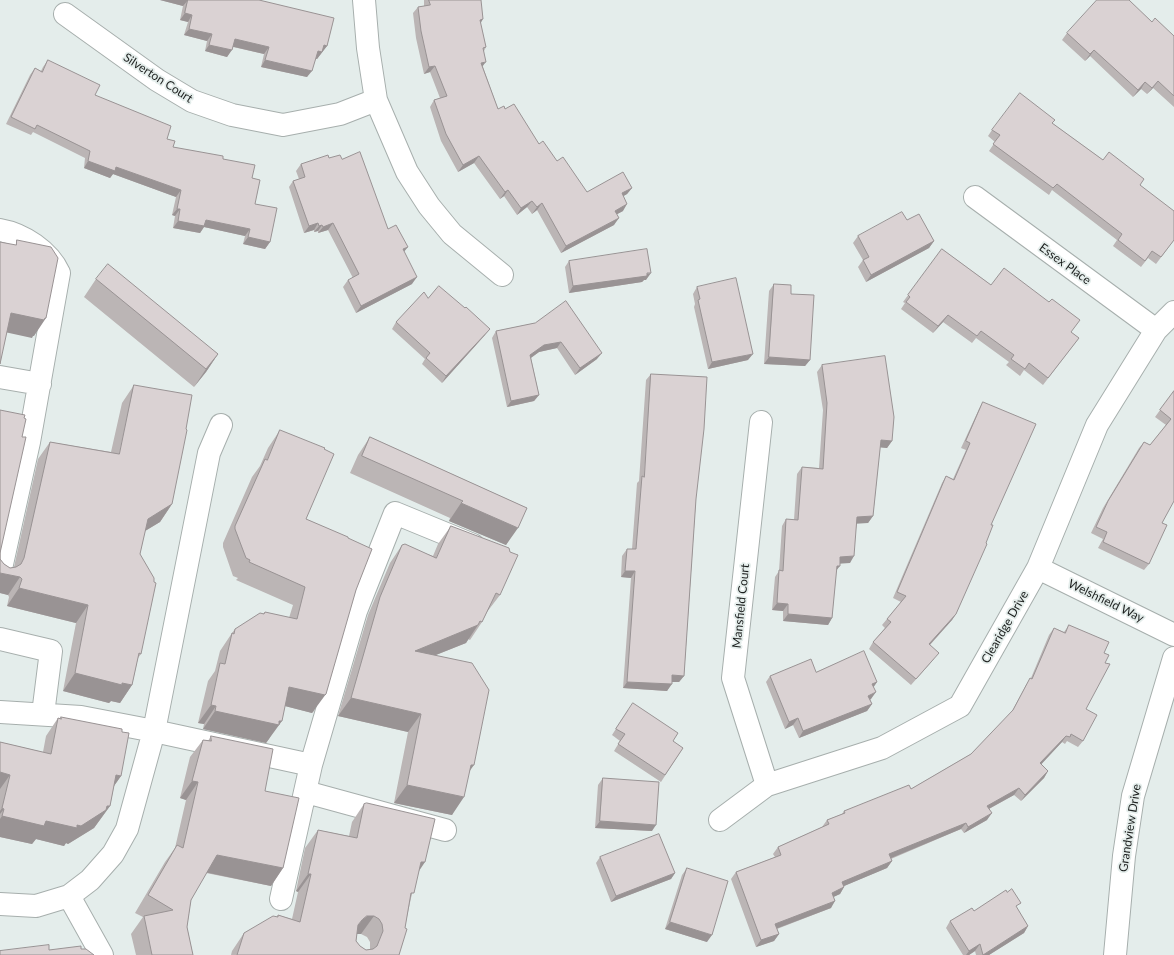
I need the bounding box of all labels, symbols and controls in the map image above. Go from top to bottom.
street label: Silverton Court [121,50,195,106]
street label: Essex Place [1036,240,1094,288]
street label: Mansfield Court [729,563,753,649]
street label: Welshfield Way [1066,576,1146,626]
street label: Clearidge Drive [978,588,1032,666]
street label: Grandview Drive [1116,783,1144,873]

